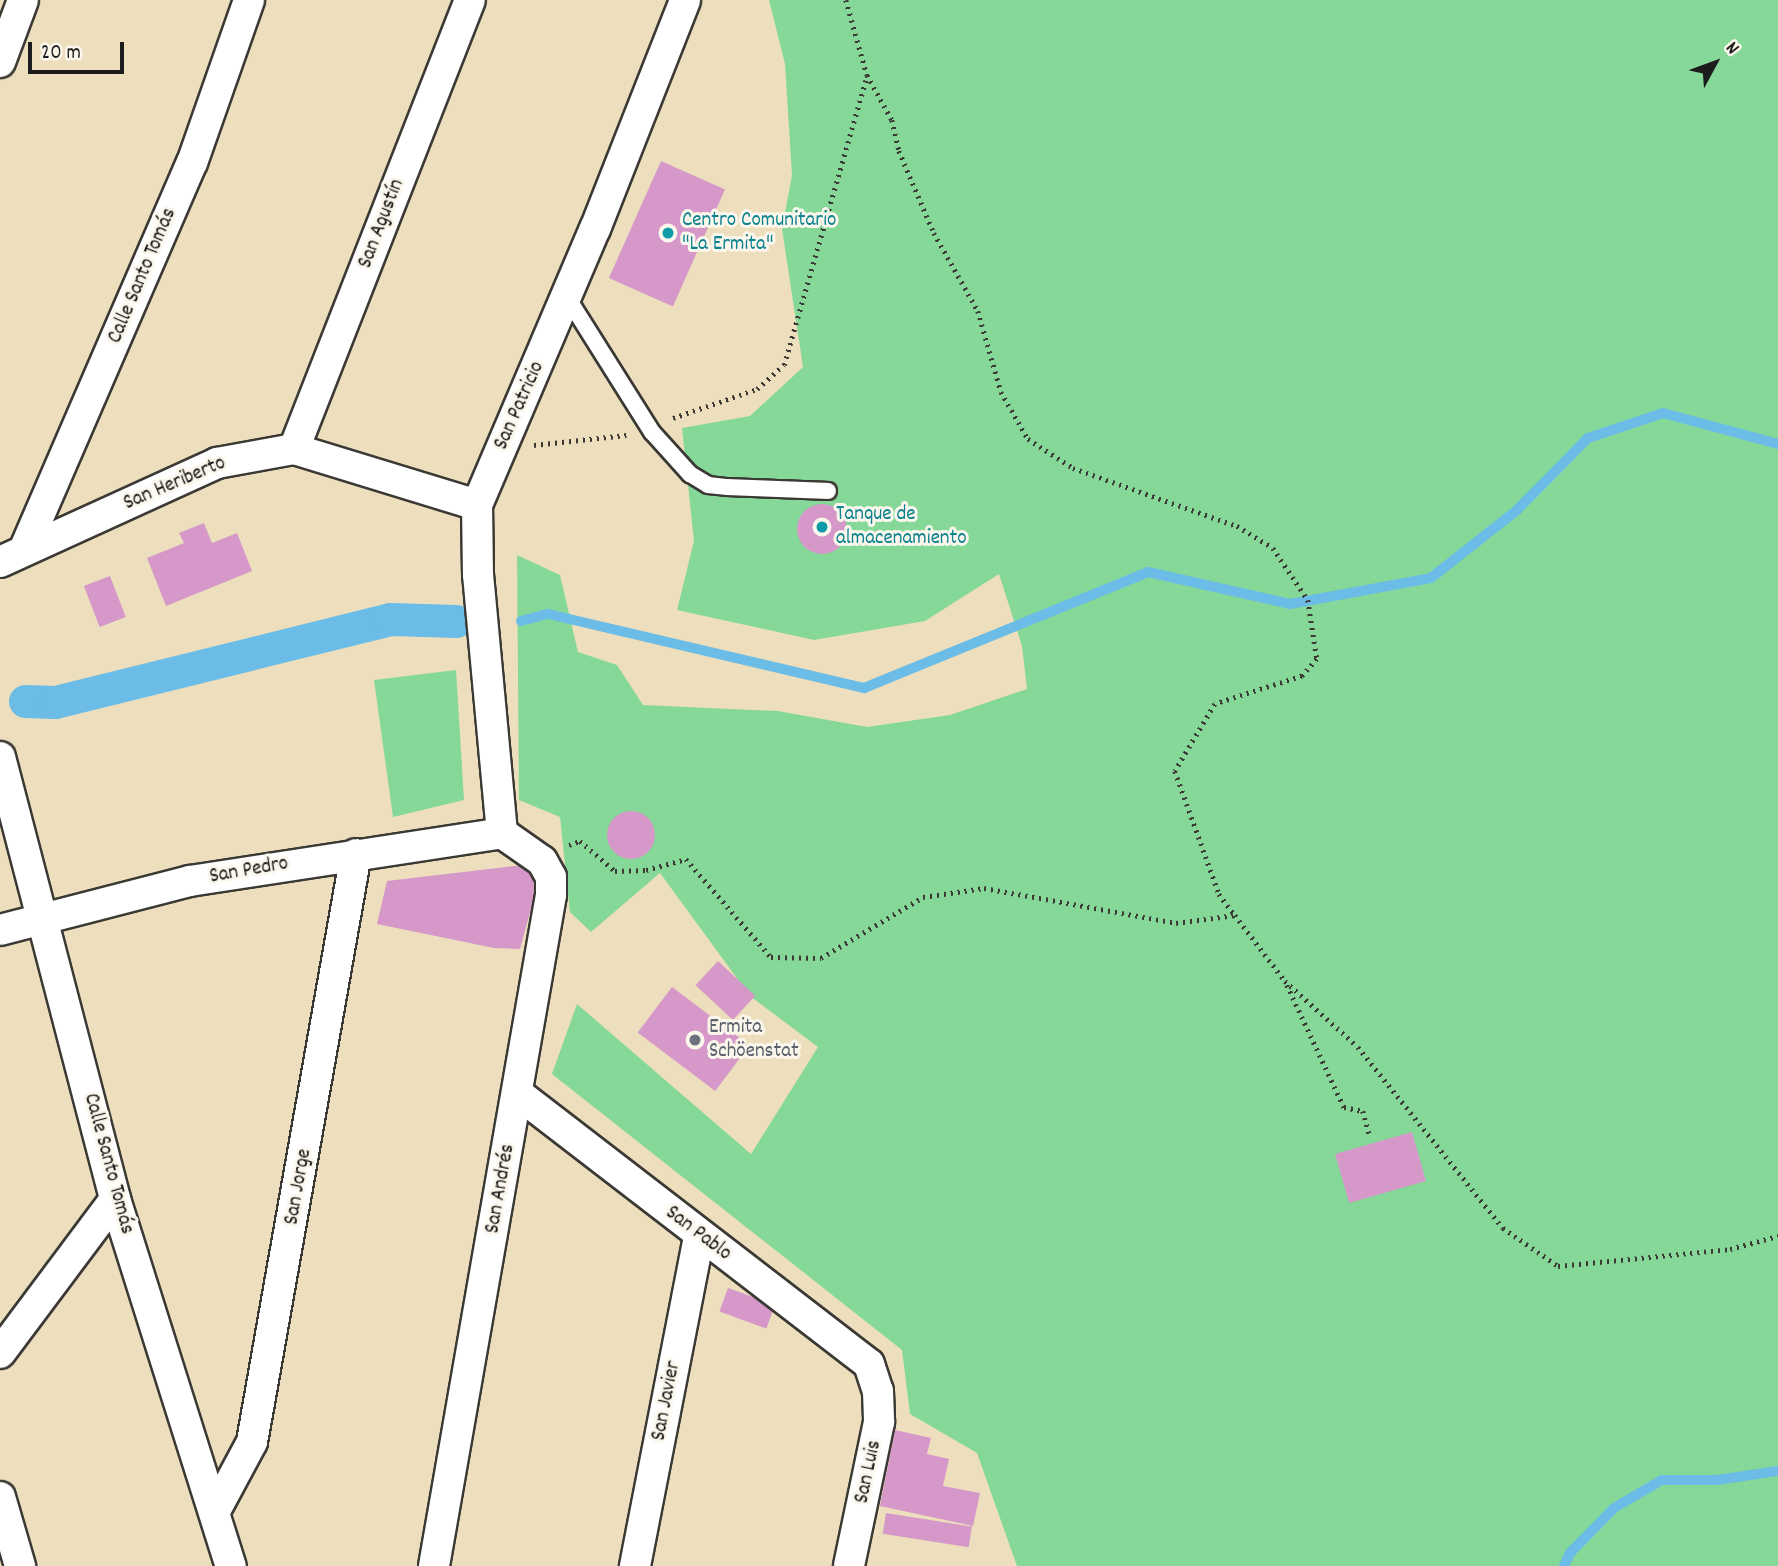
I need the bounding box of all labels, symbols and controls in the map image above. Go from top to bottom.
scale bar [32,28,128,72]
north arrow [1680,28,1750,98]
text: N [1718,36,1744,61]
text: 20 m [41,39,81,69]
street label: San Agustín [353,176,411,272]
street label: Calle Santo Tomás [103,205,183,347]
place label: Centro Comunitario "La Ermita" [682,208,836,258]
marker: Centro Comunitario "La Ermita" [660,225,676,241]
street label: San Patricio [489,358,551,454]
street label: San Heriberto [120,451,230,517]
place label: Tanque de almacenamiento [836,502,967,552]
marker: Tanque de almacenamiento [814,519,830,535]
street label: San Pedro [208,852,290,890]
place label: Ermita Schöenstat [709,1015,799,1065]
marker: Ermita Schöenstat [687,1032,703,1048]
street label: Calle Santo Tomás [77,1091,139,1237]
street label: San Andrés [481,1142,521,1236]
street label: San Jorge [280,1147,318,1227]
street label: San Pablo [660,1201,736,1267]
street label: San Javier [647,1359,687,1443]
street label: San Luis [850,1438,888,1506]

